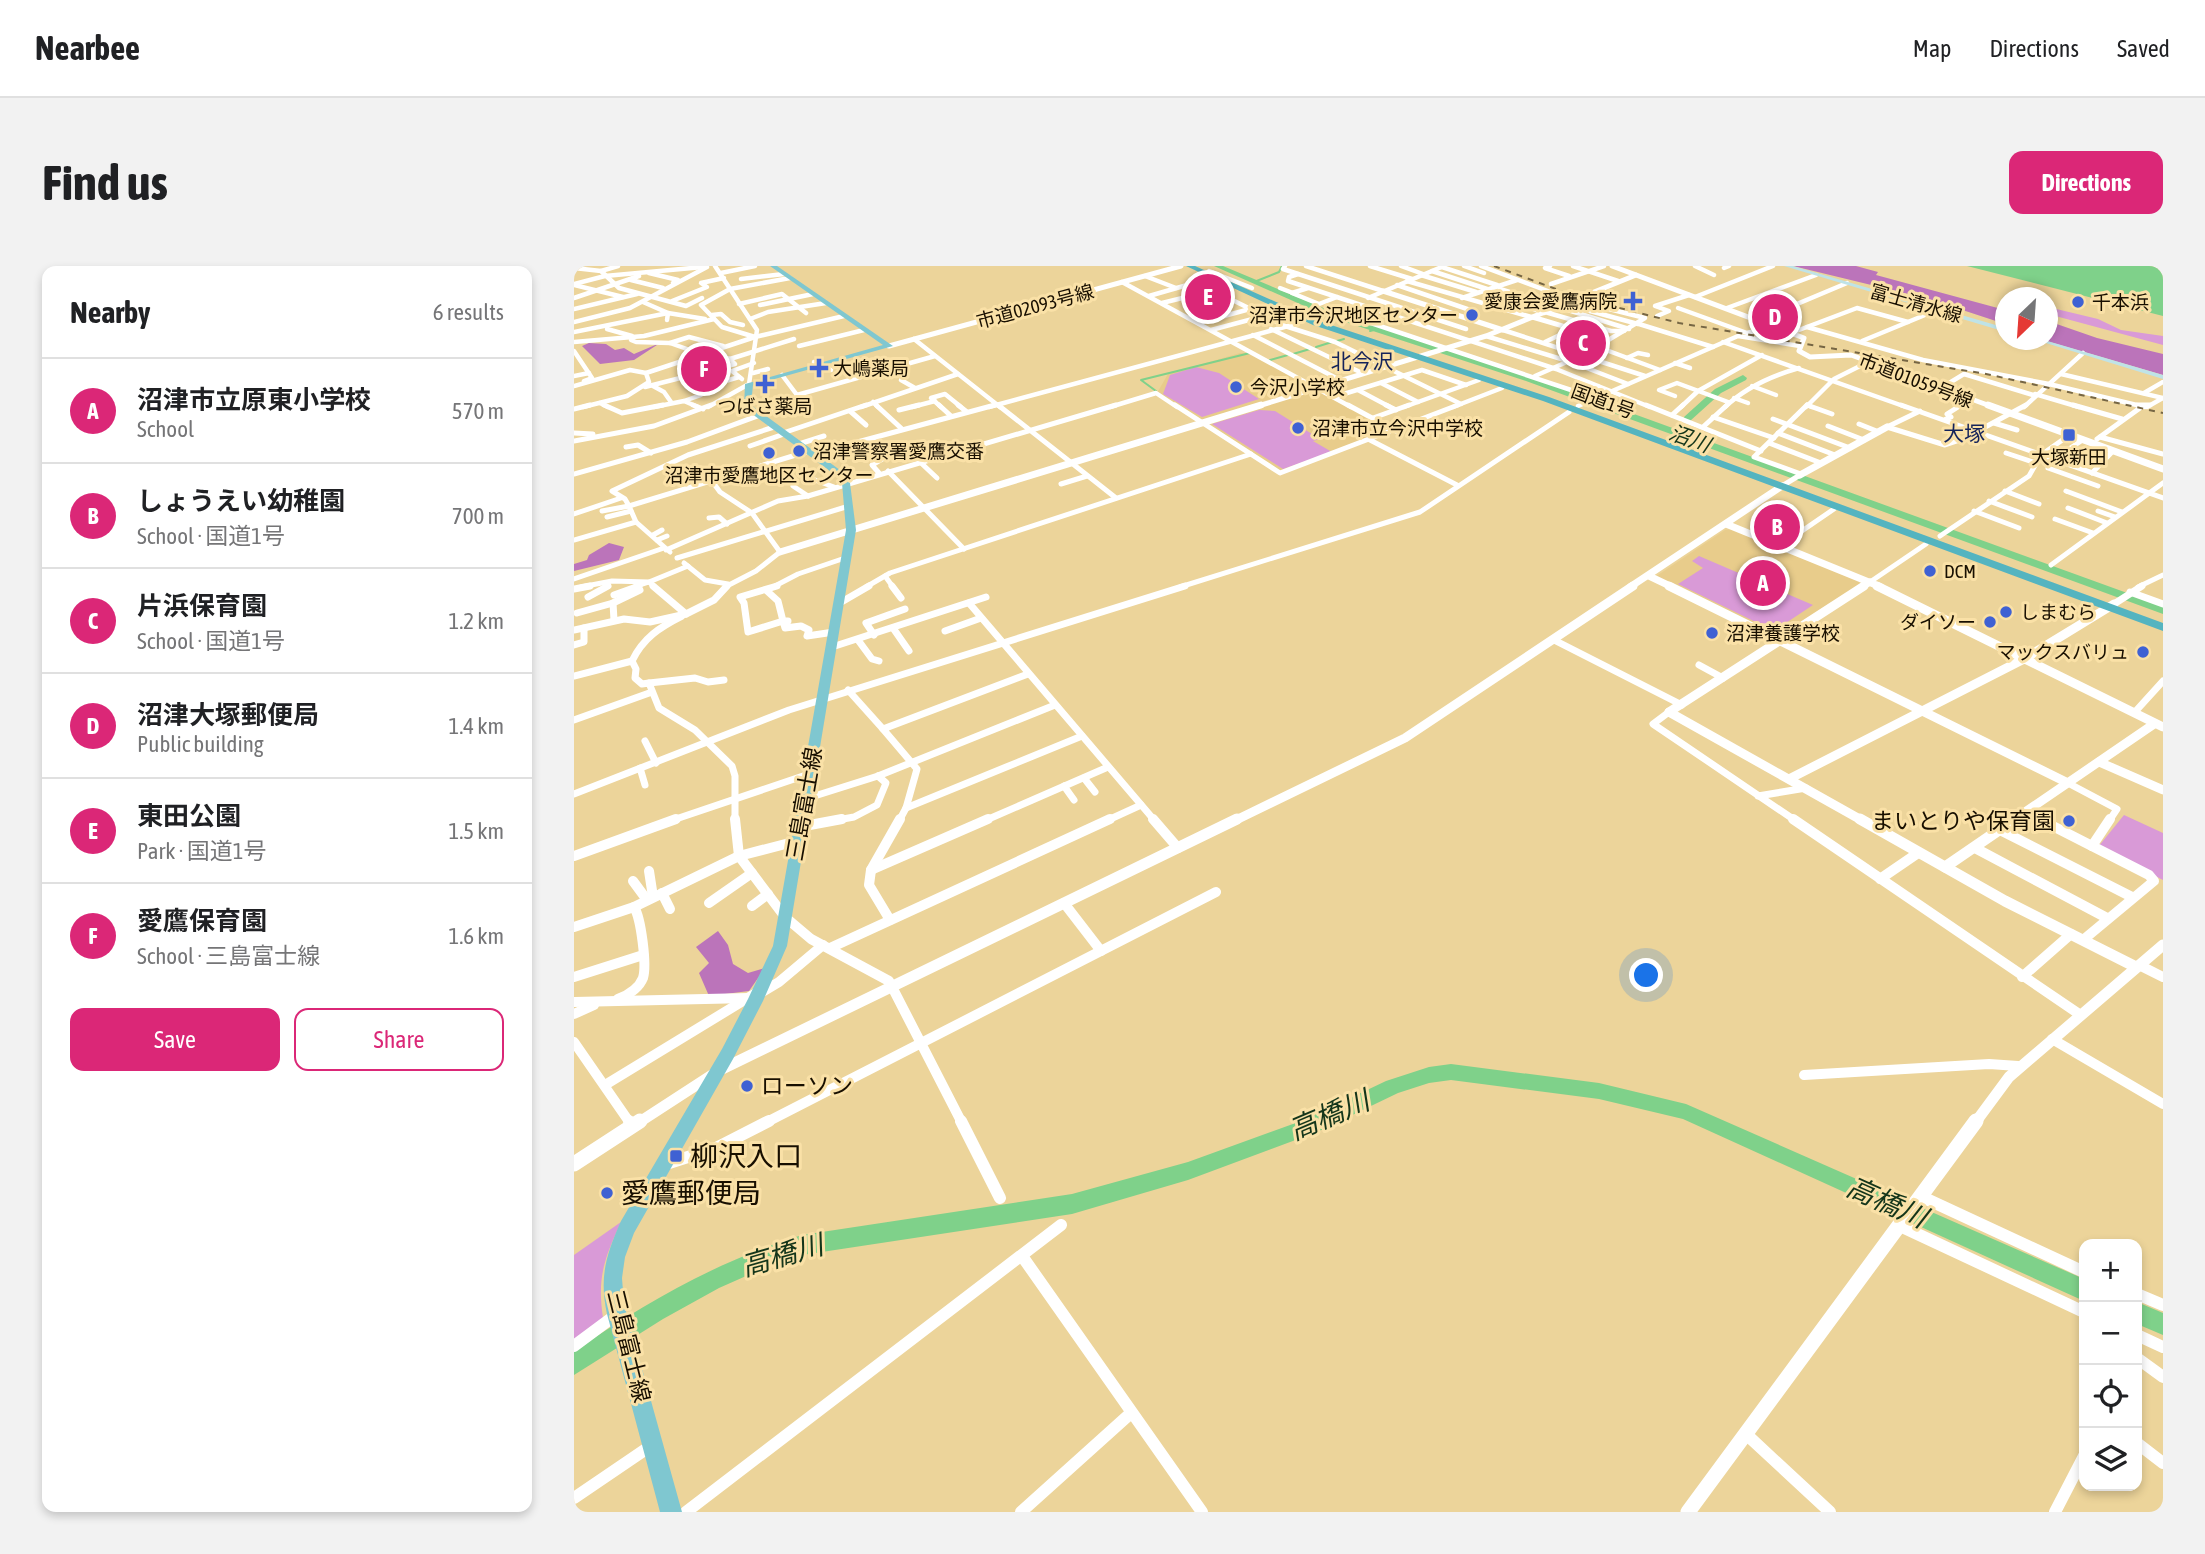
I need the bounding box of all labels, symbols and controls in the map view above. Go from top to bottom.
text: Nearbee [35,29,140,67]
text: Map [1913,35,1951,62]
text: Directions [1989,35,2079,62]
text: Saved [2117,35,2170,62]
button: Directions [2009,151,2163,214]
text: Find us [42,154,168,210]
pin: E [1185,271,1231,323]
street label: 富士清水線 [1867,279,1965,327]
street label: 市道02093号線 [974,280,1096,332]
north arrow [1995,287,2058,350]
place label: 愛康会愛鷹病院 [1484,290,1617,312]
marker: 愛康会愛鷹病院 [1623,291,1643,311]
pin: D [1752,291,1798,343]
place label: 千本浜 [2092,291,2149,313]
marker: 千本浜 [2070,294,2086,310]
text: Nearby [70,295,150,329]
text: 6 results [433,299,504,325]
place label: 沼津市今沢地区センター [1249,304,1458,326]
marker: 沼津市今沢地区センター [1464,307,1480,323]
pin: C [1560,317,1606,369]
pin: F [681,343,727,395]
street label: 市道01059号線 [1856,348,1976,412]
district label: 北今沢 [1331,349,1394,373]
place label: 大嶋薬局 [833,357,909,379]
marker: 大嶋薬局 [811,360,827,376]
marker: つばさ薬局 [757,376,773,392]
place label: 今沢小学校 [1250,376,1345,398]
marker: 今沢小学校 [1228,379,1244,395]
street label: 国道1号 [1568,379,1638,423]
text: 沼津市立原東小学校 [137,385,371,415]
place label: つばさ薬局 [717,395,813,417]
text: A [87,398,99,424]
text: 570 m [452,398,504,424]
text: School [137,416,194,442]
place label: 沼津市立今沢中学校 [1312,417,1483,439]
marker: 沼津市立今沢中学校 [1290,420,1306,436]
water label: 沼川 [1666,420,1716,457]
district label: 大塚 [1943,421,1985,445]
marker: 大塚新田 [2061,427,2077,443]
place label: 沼津警察署愛鷹交番 [813,440,984,462]
marker: 沼津警察署愛鷹交番 [791,443,807,459]
marker: 沼津市愛鷹地区センター [761,445,777,461]
place label: 大塚新田 [2031,446,2107,468]
place label: 沼津市愛鷹地区センター [664,464,874,486]
text: しょうえい幼稚園 [137,486,345,516]
pin: B [1754,501,1800,553]
text: B [88,503,98,529]
text: 700 m [452,503,504,529]
text: School · 国道1号 [137,523,285,549]
pin: A [1740,557,1786,609]
place label: DCM [1944,560,1976,582]
marker: DCM [1922,563,1938,579]
text: 片浜保育園 [137,591,267,621]
place label: しまむら [2020,601,2096,623]
marker: しまむら [1998,604,2014,620]
text: C [88,608,98,634]
text: 1.2 km [448,608,504,634]
place label: ダイソー [1900,611,1976,633]
marker: ダイソー [1982,614,1998,630]
place label: 沼津養護学校 [1726,622,1840,644]
marker: 沼津養護学校 [1704,625,1720,641]
text: School · 国道1号 [137,628,285,654]
place label: マックスバリュ [1997,641,2129,663]
marker: マックスバリュ [2135,644,2151,660]
text: 沼津大塚郵便局 [137,700,319,730]
text: D [87,713,99,739]
text: 1.4 km [448,713,504,739]
text: Public building [137,731,264,757]
street label: 三島富士線 [781,745,827,863]
text: 東田公園 [137,801,241,831]
place label: まいとりや保育園 [1871,808,2055,834]
marker: まいとりや保育園 [2061,813,2077,829]
text: E [88,818,98,844]
text: 1.5 km [448,818,504,844]
text: Park · 国道1号 [137,838,266,864]
text: 愛鷹保育園 [137,906,267,936]
text: F [88,923,98,949]
text: 1.6 km [448,923,504,949]
text: School · 三島富士線 [137,943,320,969]
your location [1629,958,1663,992]
button: Save [70,1008,280,1071]
button: Share [294,1008,504,1071]
place label: ローソン [761,1073,853,1099]
marker: ローソン [739,1078,755,1094]
water label: 高橋川 [1284,1083,1377,1146]
place label: 柳沢入口 [690,1140,802,1172]
marker: 柳沢入口 [668,1148,684,1164]
water label: 高橋川 [1842,1170,1935,1235]
place label: 愛鷹郵便局 [621,1177,761,1209]
marker: 愛鷹郵便局 [599,1185,615,1201]
water label: 高橋川 [737,1227,830,1282]
map controls [2079,1239,2142,1491]
button: + [2079,1239,2142,1302]
street label: 三島富士線 [602,1287,656,1405]
button: − [2079,1302,2142,1365]
button: locate [2079,1365,2142,1428]
button: layers [2079,1428,2142,1491]

